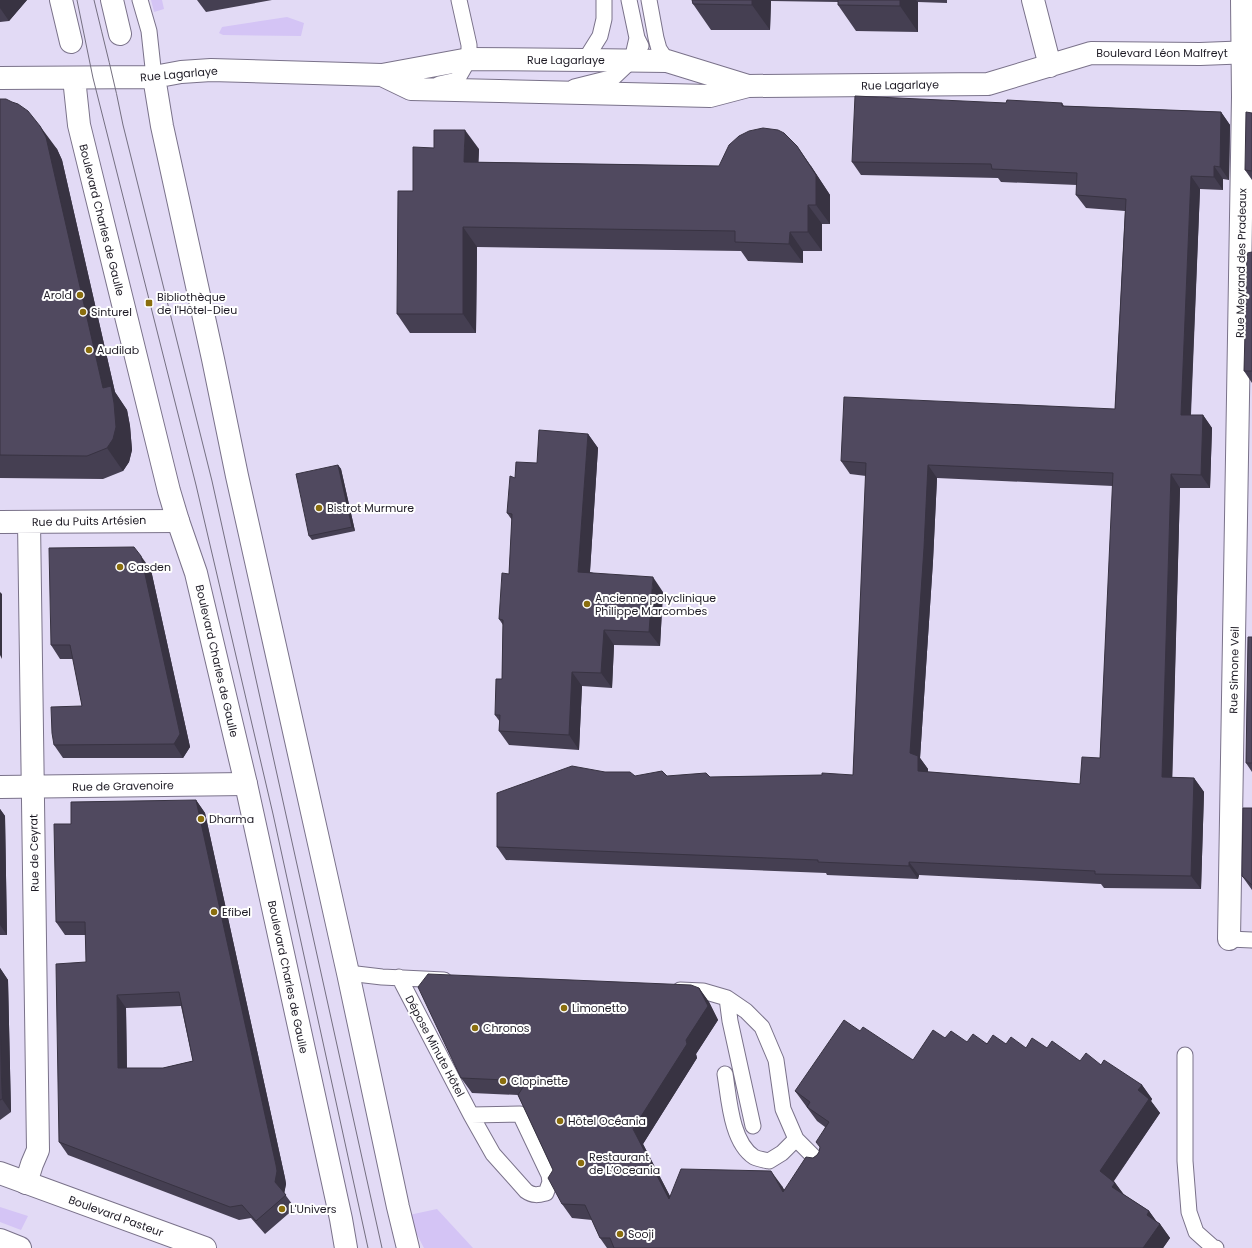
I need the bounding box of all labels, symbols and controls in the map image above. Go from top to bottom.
street label: Boulevard Léon Malfreyt [1096,45,1228,61]
street label: Rue Lagarlaye [527,52,605,68]
street label: Rue Lagarlaye [140,63,219,85]
street label: Rue Lagarlaye [861,76,939,94]
street label: Boulevard Charles de Gaulle [75,142,129,298]
street label: Rue Meyrand des Pradeaux [1232,187,1250,338]
place label: Arold [43,287,72,303]
place label: Bibliothèque de l'Hôtel-Dieu [157,289,237,318]
marker: Arold [75,290,85,300]
marker: Bibliothèque de l'Hôtel-Dieu [144,298,154,308]
place label: Sinturel [91,304,132,320]
marker: Sinturel [78,307,88,317]
place label: Audilab [97,342,139,358]
marker: Audilab [84,345,94,355]
place label: Bistrot Murmure [327,500,414,516]
marker: Bistrot Murmure [314,503,324,513]
street label: Rue du Puits Artésien [32,512,146,530]
place label: Casden [128,559,171,575]
marker: Casden [115,562,125,572]
street label: Boulevard Charles de Gaulle [192,583,242,739]
place label: Ancienne polyclinique Philippe Marcombes [595,590,716,619]
marker: Ancienne polyclinique Philippe Marcombes [582,599,592,609]
street label: Rue Simone Veil [1225,626,1243,714]
street label: Rue de Gravenoire [72,777,174,795]
place label: Dharma [209,811,254,827]
street label: Rue de Ceyrat [25,814,43,892]
marker: Dharma [196,814,206,824]
street label: Boulevard Charles de Gaulle [264,899,312,1055]
place label: Efibel [222,904,251,920]
marker: Efibel [209,907,219,917]
street label: Dépose Minute Hôtel [401,992,469,1100]
place label: Limonetto [572,1000,627,1016]
marker: Limonetto [559,1003,569,1013]
place label: Chronos [483,1020,530,1036]
marker: Chronos [470,1023,480,1033]
place label: Clopinette [511,1073,568,1089]
marker: Clopinette [498,1076,508,1086]
place label: Hôtel Océania [568,1113,646,1129]
marker: Hôtel Océania [555,1116,565,1126]
place label: Restaurant de L’Oceania [589,1149,660,1178]
marker: Restaurant de L’Oceania [576,1158,586,1168]
street label: Boulevard Pasteur [66,1191,166,1241]
place label: L'Univers [290,1201,337,1217]
marker: L'Univers [277,1204,287,1214]
place label: Sooji [628,1226,654,1242]
marker: Sooji [615,1229,625,1239]

